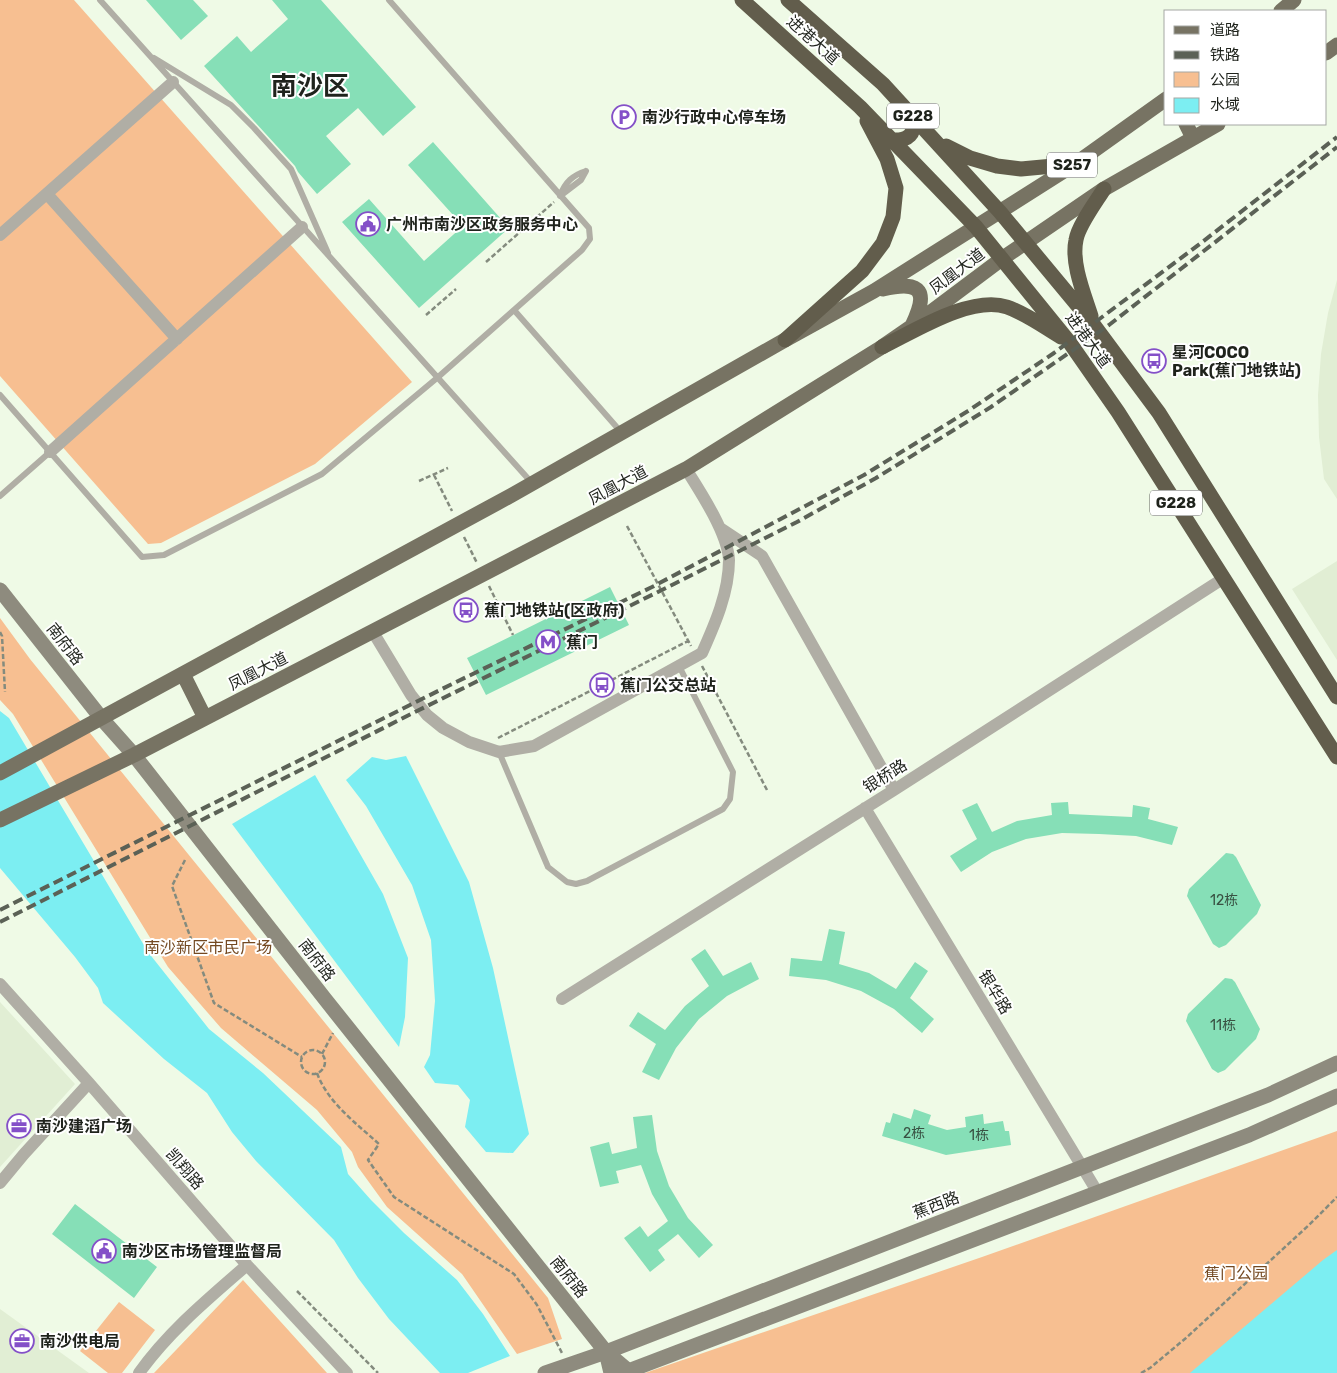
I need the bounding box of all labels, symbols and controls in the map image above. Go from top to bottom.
legend [1164,10,1327,125]
street label: 进港大道 [783,12,843,68]
text: 道路 [1210,21,1240,39]
text: 铁路 [1210,46,1240,64]
district label: 南沙区 [271,71,349,102]
text: 公园 [1210,71,1240,89]
text: 水域 [1210,96,1240,114]
parking icon: 南沙行政中心停车场 [611,104,637,130]
road number: G228 [887,104,939,128]
place label: 南沙行政中心停车场 [642,108,786,127]
road number: S257 [1047,152,1097,178]
public building icon: 广州市南沙区政务服务中心 [355,211,381,237]
place label: 广州市南沙区政务服务中心 [386,215,578,234]
street label: 凤凰大道 [926,244,988,298]
street label: 进港大道 [1062,309,1114,371]
place label: 星河COCO Park(蕉门地铁站) [1172,343,1301,380]
bus stop icon: 星河COCO Park(蕉门地铁站) [1141,348,1167,374]
street label: 凤凰大道 [585,462,651,508]
road number: G228 [1150,490,1202,516]
bus stop icon: 蕉门地铁站(区政府) [453,597,479,623]
place label: 蕉门地铁站(区政府) [484,601,624,620]
street label: 南府路 [43,619,87,669]
metro station icon: 蕉门 [535,629,561,655]
place label: 蕉门 [566,633,598,652]
street label: 凤凰大道 [225,648,291,694]
bus stop icon: 蕉门公交总站 [589,672,615,698]
place label: 蕉门公交总站 [620,676,716,695]
street label: 银桥路 [860,755,910,797]
house number: 12栋 [1210,892,1238,909]
street label: 南府路 [295,935,339,985]
park label: 南沙新区市民广场 [144,938,272,957]
street label: 银华路 [974,967,1016,1017]
house number: 11栋 [1210,1017,1236,1034]
office icon: 南沙建滔广场 [6,1113,32,1139]
place label: 南沙建滔广场 [36,1117,132,1136]
house number: 2栋 [903,1125,925,1142]
house number: 1栋 [969,1127,989,1144]
street label: 凯翔路 [162,1145,208,1193]
street label: 蕉西路 [910,1188,962,1222]
public building icon: 南沙区市场管理监督局 [91,1238,117,1264]
place label: 南沙区市场管理监督局 [122,1242,282,1261]
street label: 南府路 [547,1252,591,1302]
park label: 蕉门公园 [1204,1264,1268,1283]
office icon: 南沙供电局 [9,1328,35,1354]
place label: 南沙供电局 [40,1332,120,1351]

